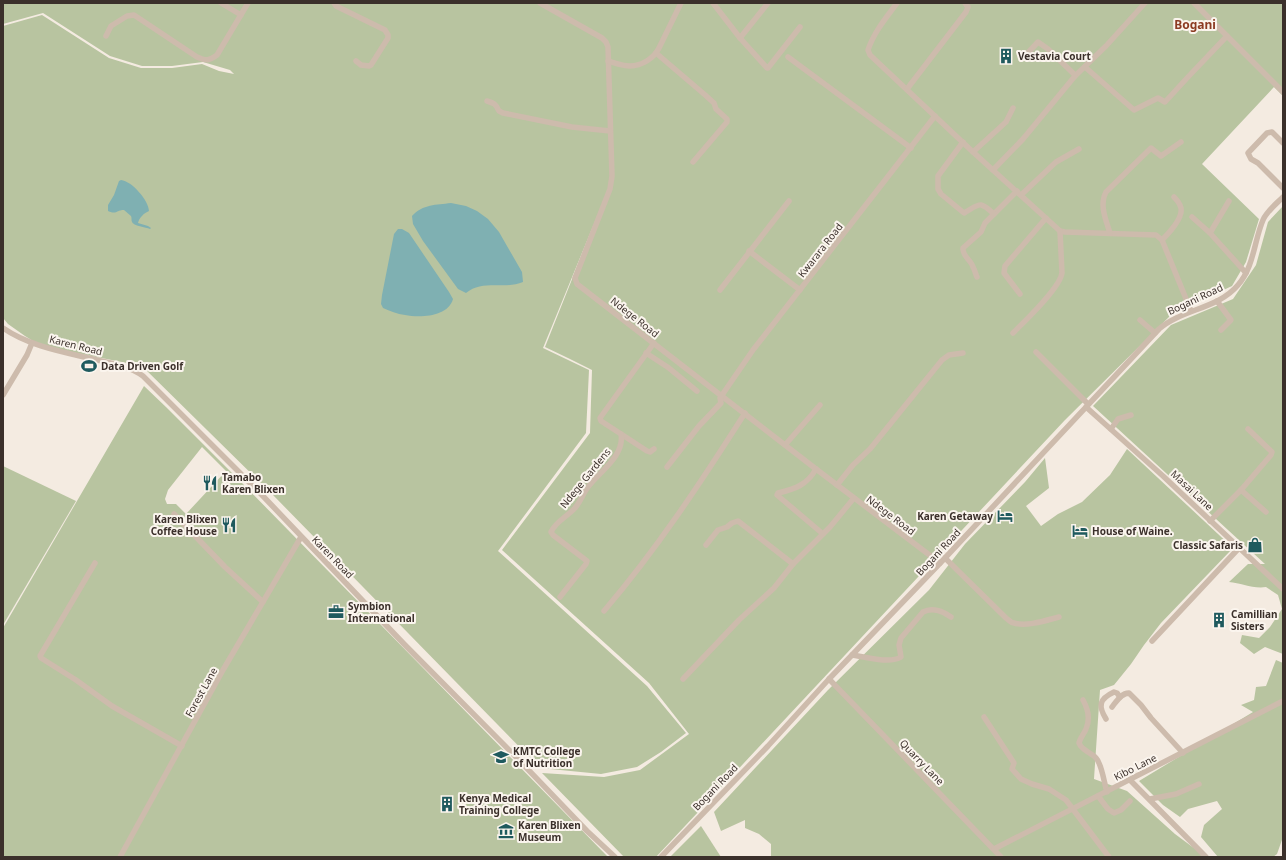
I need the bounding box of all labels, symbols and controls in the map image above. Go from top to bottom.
district label: Bogani [1174,16,1216,33]
building icon: Vestavia Court [997,47,1015,65]
place label: Vestavia Court [1018,49,1092,63]
street label: Kwarara Road [794,220,846,280]
street label: Bogani Road [1165,280,1225,318]
street label: Ndege Road [608,294,662,340]
street label: Karen Road [48,332,104,358]
sports icon: Data Driven Golf [80,357,98,375]
place label: Data Driven Golf [101,359,184,373]
street label: Ndege Gardens [556,445,614,511]
street label: Masai Lane [1168,467,1216,513]
place label: Tamabo Karen Blixen [222,470,285,496]
restaurant icon: Tamabo Karen Blixen [201,474,219,492]
street label: Ndege Road [864,492,918,538]
hotel icon: Karen Getaway [996,507,1014,525]
place label: Karen Getaway [917,509,993,523]
place label: Karen Blixen Coffee House [151,512,217,538]
restaurant icon: Karen Blixen Coffee House [220,516,238,534]
hotel icon: House of Waine. [1071,522,1089,540]
place label: House of Waine. [1092,524,1173,538]
street label: Bogani Road [913,525,963,579]
street label: Karen Road [309,533,357,581]
shop icon: Classic Safaris [1246,536,1264,554]
place label: Classic Safaris [1173,538,1243,552]
place label: Symbion International [348,599,415,625]
office icon: Symbion International [327,603,345,621]
place label: Camillian Sisters [1231,607,1278,633]
building icon: Camillian Sisters [1210,611,1228,629]
street label: Forest Lane [182,664,221,719]
street label: Quarry Lane [897,736,948,788]
place label: KMTC College of Nutrition [513,744,581,770]
school or university icon: KMTC College of Nutrition [492,748,510,766]
street label: Kibo Lane [1111,750,1159,784]
street label: Bogani Road [689,761,741,813]
place label: Kenya Medical Training College [459,791,539,817]
building icon: Kenya Medical Training College [438,795,456,813]
place label: Karen Blixen Museum [518,818,581,844]
museum icon: Karen Blixen Museum [497,822,515,840]

